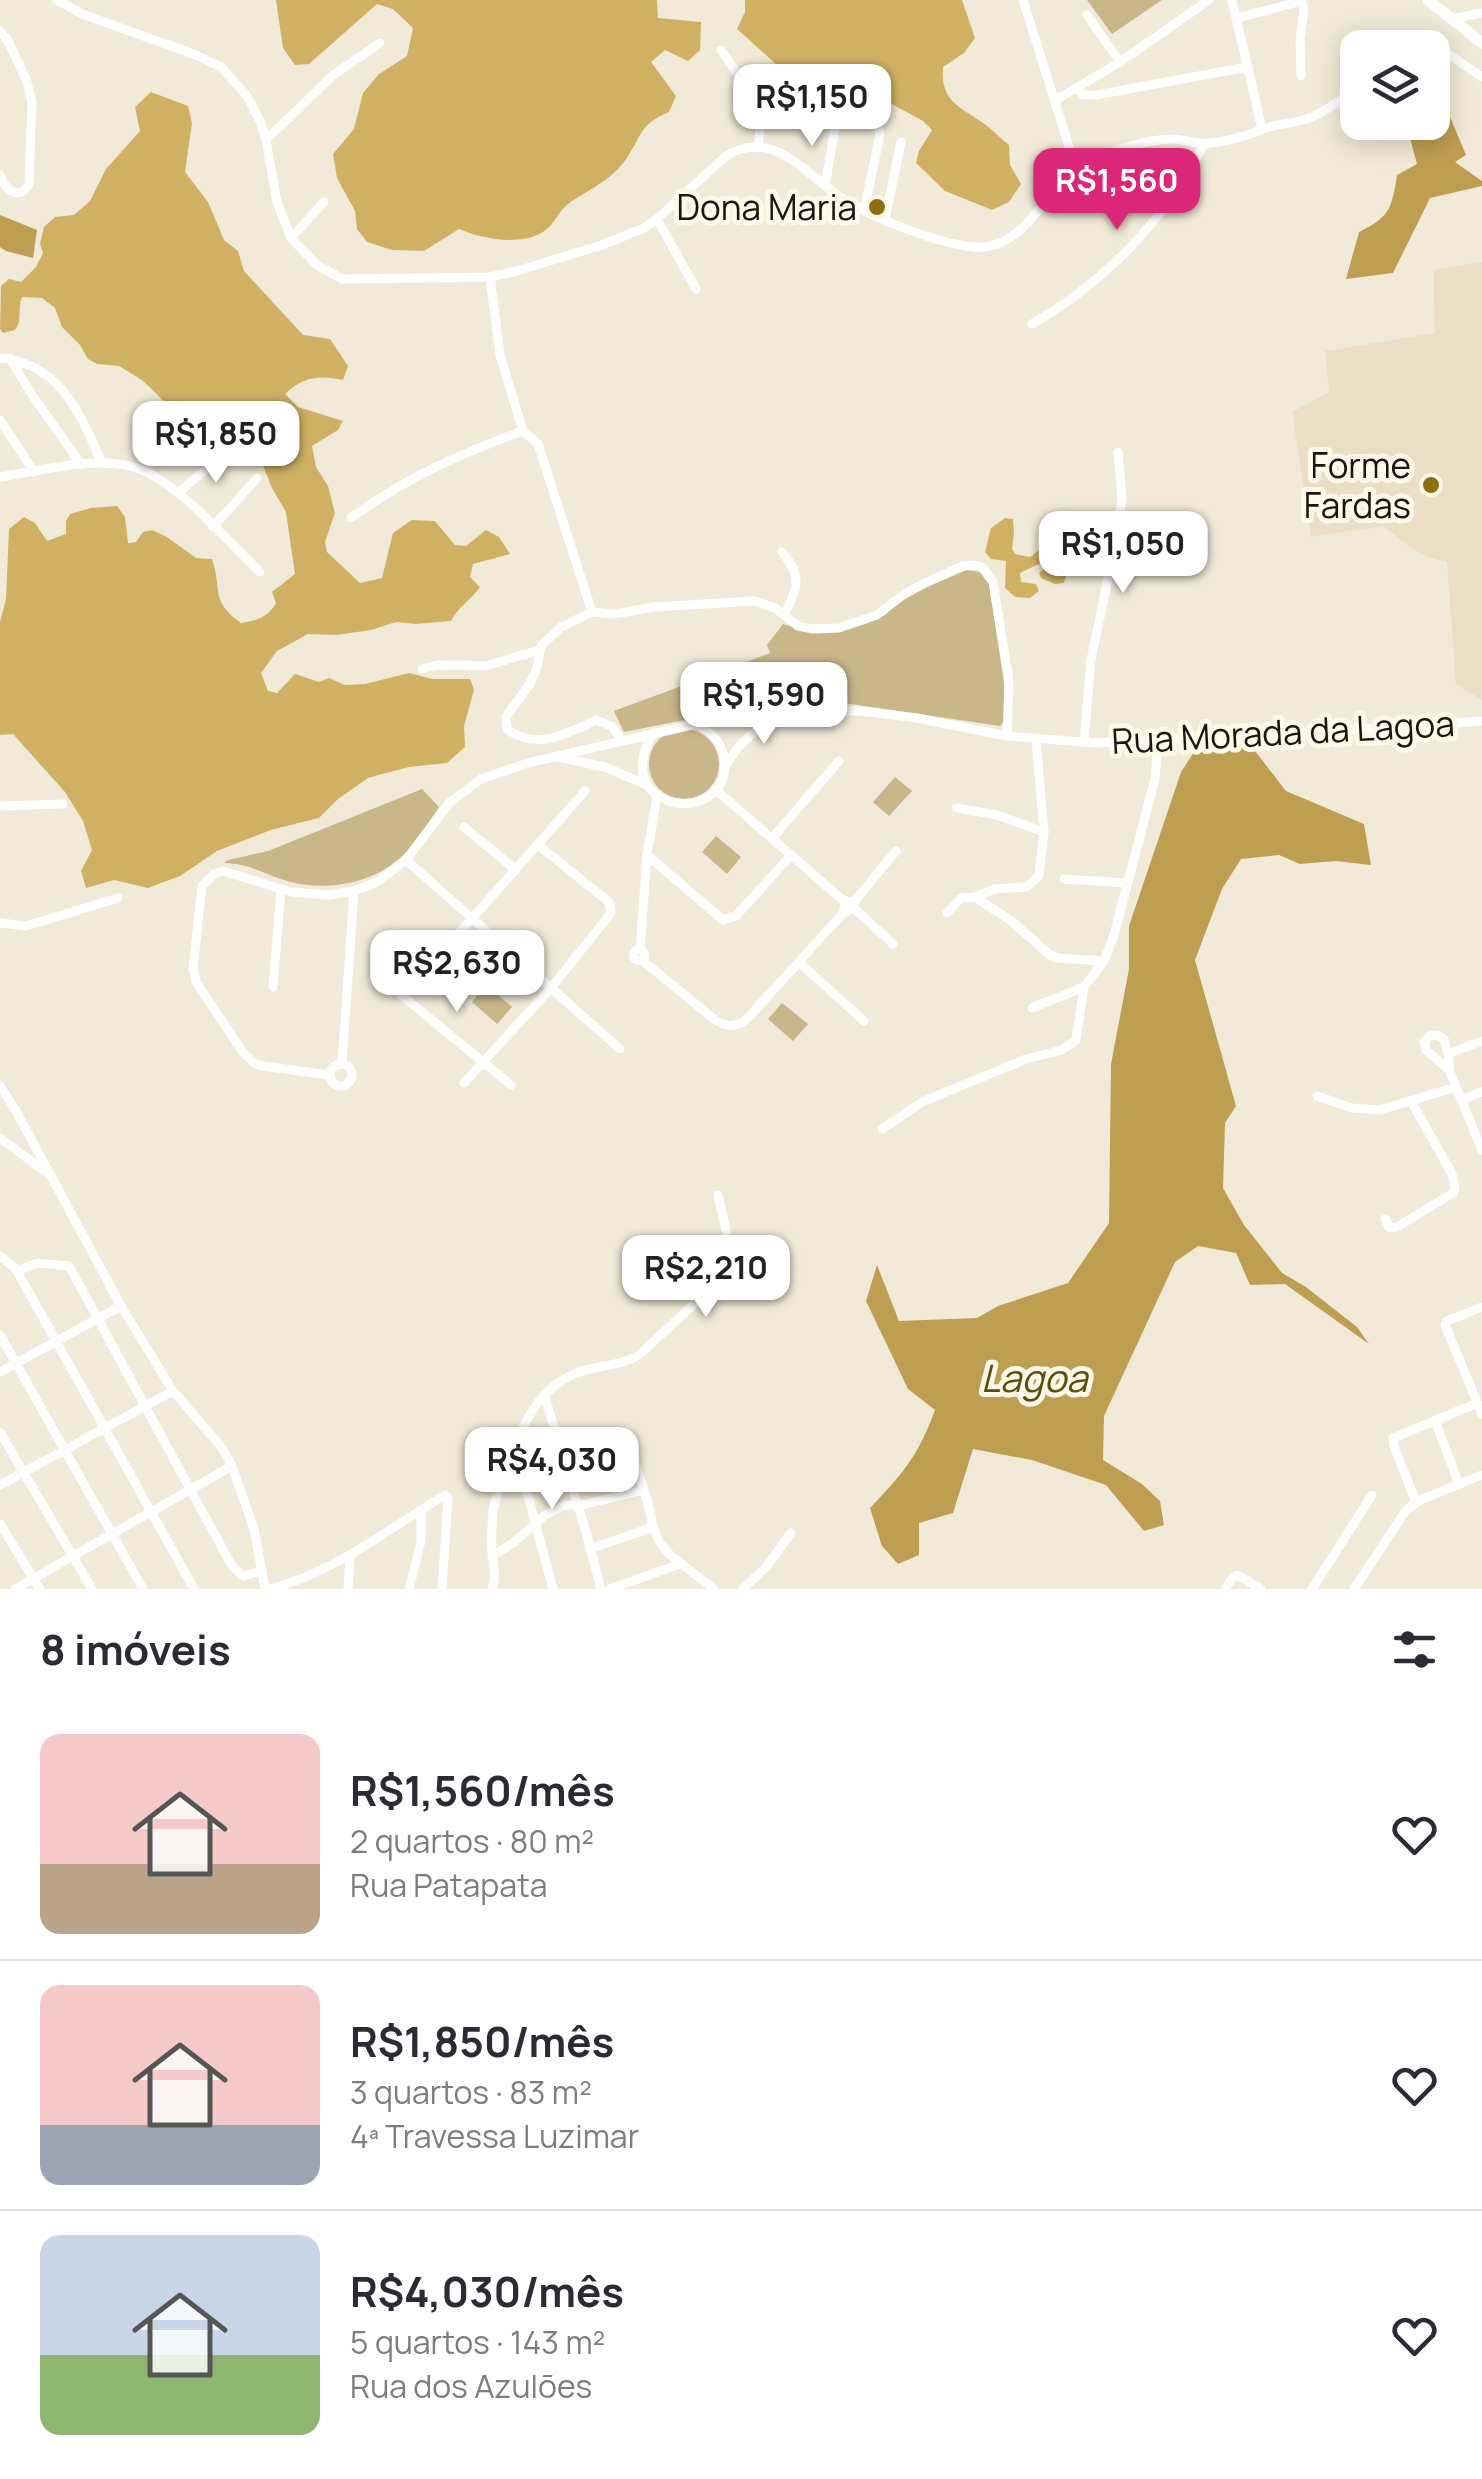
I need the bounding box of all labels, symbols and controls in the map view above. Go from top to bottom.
map controls [1340,30,1450,140]
button: layers [1340,30,1450,140]
pin: R$1,150 [720,64,904,149]
text: R$1,150 [755,74,869,118]
pin: R$1,560 [1025,148,1209,233]
text: R$1,560 [1055,158,1179,202]
place label: Dona Maria [676,183,857,231]
marker: Dona Maria [866,196,888,218]
pin: R$1,850 [124,401,308,486]
text: R$1,850 [154,411,278,455]
place label: Forme Fardas [1304,441,1411,529]
marker: Forme Fardas [1420,474,1442,496]
pin: R$1,050 [1031,511,1215,596]
text: R$1,050 [1061,521,1185,565]
pin: R$1,590 [672,662,856,747]
text: R$1,590 [702,672,826,716]
street label: Rua Morada da Lagoa [1110,699,1456,765]
pin: R$2,630 [365,930,549,1015]
text: R$2,630 [392,940,522,984]
pin: R$2,210 [614,1235,798,1320]
text: R$2,210 [644,1245,768,1289]
water label: Lagoa [981,1351,1089,1403]
pin: R$4,030 [460,1427,644,1512]
text: R$4,030 [487,1437,617,1481]
text: 8 imóveis [40,1620,231,1678]
icon: filters [1387,1622,1442,1677]
text: R$1,560/mês [350,1761,615,1819]
icon: home [120,1774,240,1894]
icon: heart [1387,1807,1442,1862]
text: 2 quartos · 80 m² [350,1819,594,1863]
text: Rua Patapata [350,1863,548,1907]
text: R$1,850/mês [350,2012,614,2070]
icon: home [120,2025,240,2145]
icon: heart [1387,2058,1442,2113]
text: 3 quartos · 83 m² [350,2070,592,2114]
text: 4ª Travessa Luzimar [350,2114,639,2158]
text: R$4,030/mês [350,2262,624,2320]
icon: home [120,2275,240,2395]
icon: heart [1387,2308,1442,2363]
text: 5 quartos · 143 m² [350,2320,605,2364]
text: Rua dos Azulões [350,2364,592,2408]

